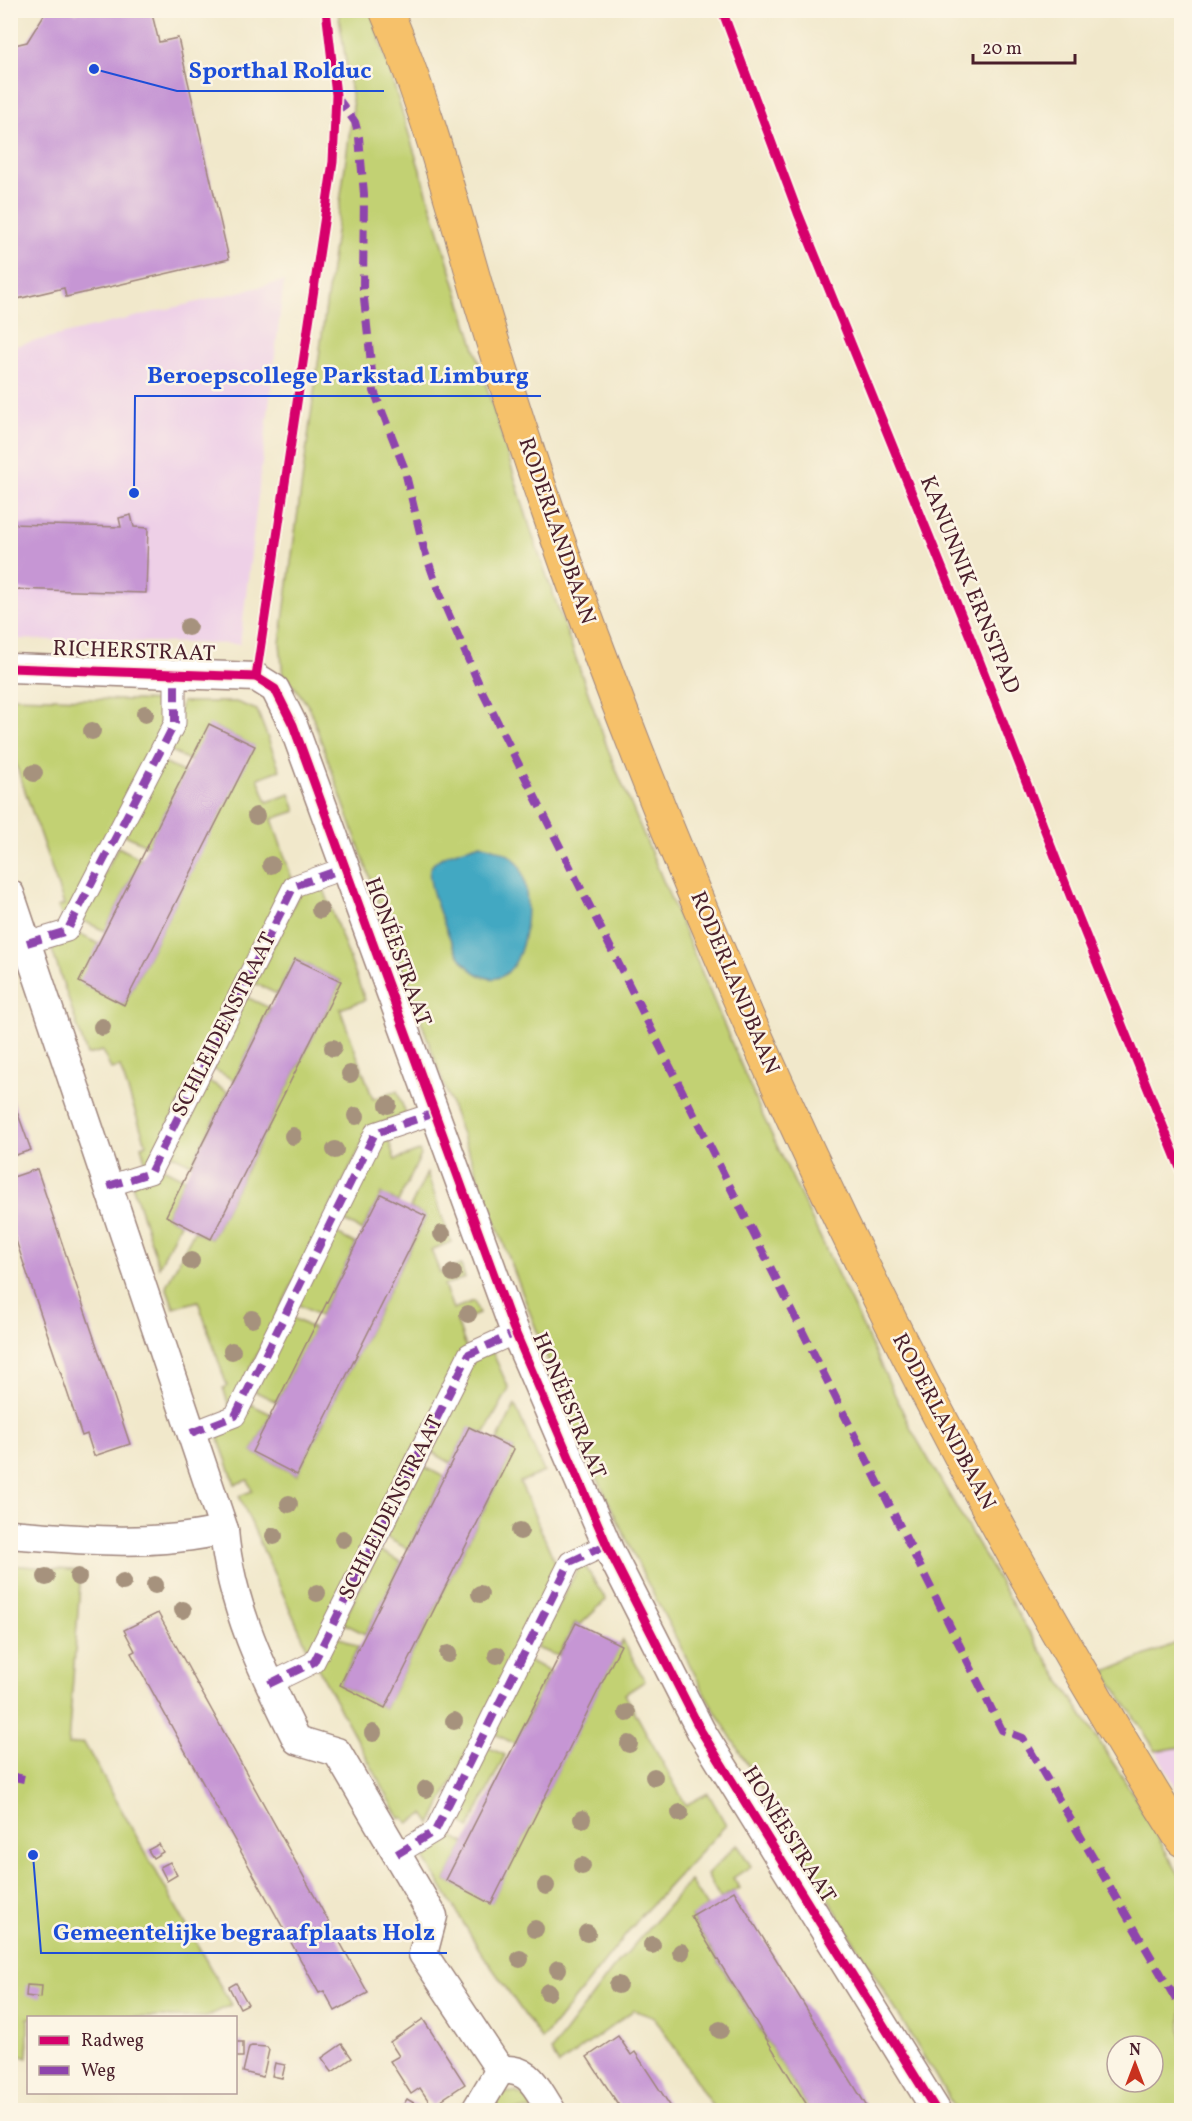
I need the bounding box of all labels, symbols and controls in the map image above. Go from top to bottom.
scale bar [973,27,1075,65]
text: 20 m [982,37,1022,62]
callout: Sporthal Rolduc [177,49,384,91]
text: Sporthal Rolduc [189,55,371,89]
callout: Beroepscollege Parkstad Limburg [135,354,541,396]
text: Beroepscollege Parkstad Limburg [147,360,529,394]
street label: RODERLANDBAAN [509,433,603,629]
street label: KANUNNIK ERNSTPAD [911,471,1027,699]
street label: RICHERSTRAAT [52,634,216,670]
street label: HONÉESTRAAT [356,873,438,1031]
street label: RODERLANDBAAN [681,887,787,1079]
street label: SCHLEIDENSTRAAT [165,927,285,1122]
street label: HONÉESTRAAT [523,1328,613,1484]
street label: RODERLANDBAAN [883,1328,1003,1516]
street label: SCHLEIDENSTRAAT [332,1410,452,1605]
street label: HONÉESTRAAT [733,1760,843,1910]
callout: Gemeentelijke begraafplaats Holz [41,1911,447,1953]
text: Gemeentelijke begraafplaats Holz [53,1917,435,1951]
legend [27,2016,237,2094]
text: Radweg [81,2029,144,2054]
north arrow [1105,2034,1165,2094]
text: N [1129,2040,1141,2062]
text: Weg [81,2059,115,2084]

